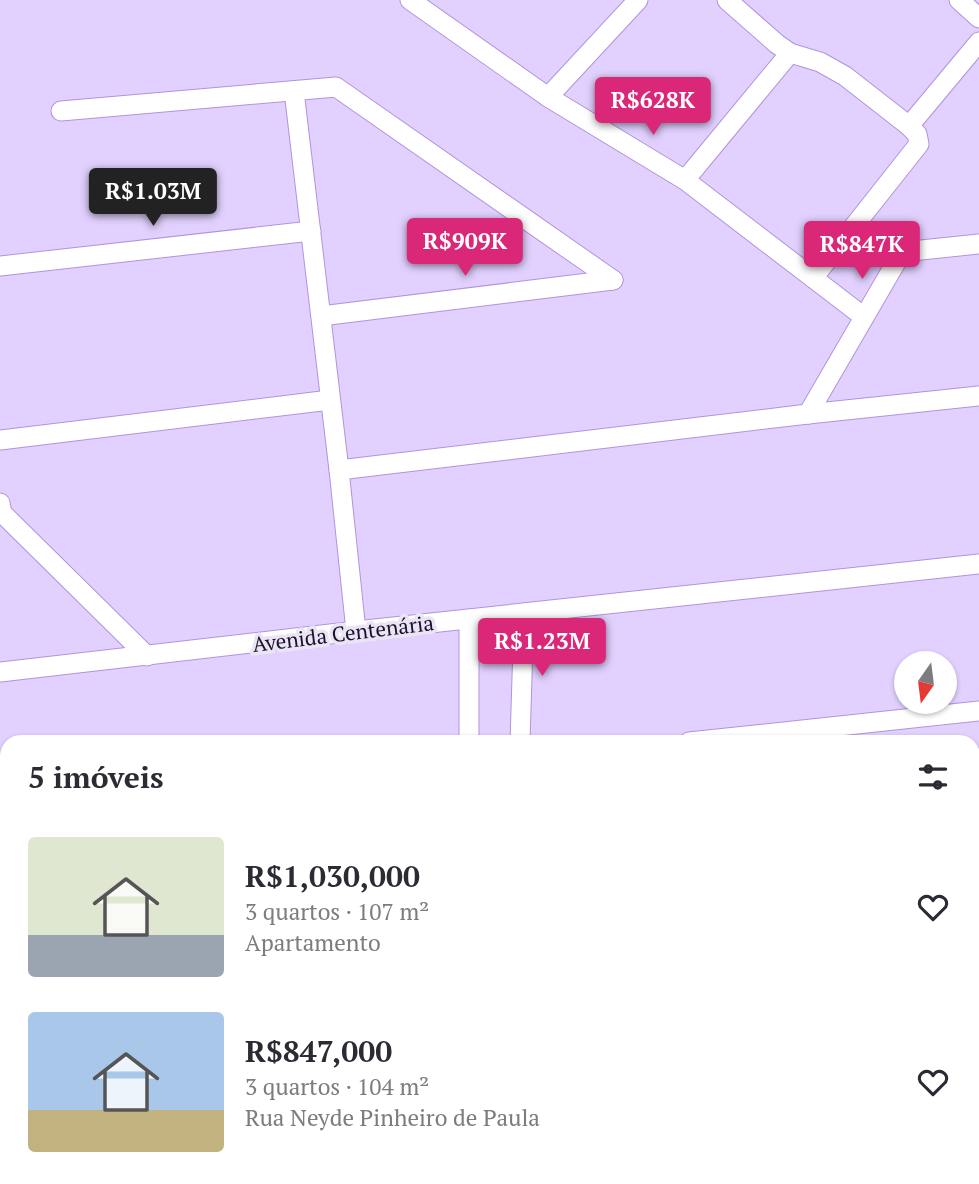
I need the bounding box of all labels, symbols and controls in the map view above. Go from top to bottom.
pin: R$628K [596,78,710,137]
text: R$628K [611,84,695,115]
pin: R$1.03M [88,168,218,228]
text: R$1.03M [105,175,201,206]
pin: R$909K [408,218,522,278]
pin: R$847K [805,222,919,281]
text: R$909K [423,225,507,256]
text: R$847K [820,228,904,259]
street label: Avenida Centenária [251,608,436,658]
pin: R$1.23M [477,618,607,678]
text: R$1.23M [494,625,590,656]
north arrow [894,651,957,714]
map controls [894,651,957,714]
text: 5 imóveis [28,757,163,797]
icon: filters [914,758,952,796]
text: R$1,030,000 [245,856,420,896]
icon: home [84,865,168,949]
icon: heart [914,888,952,926]
text: 3 quartos · 107 m² [245,896,429,927]
text: Apartamento [245,927,381,958]
text: R$847,000 [245,1031,392,1071]
icon: home [84,1040,168,1124]
icon: heart [914,1063,952,1101]
text: 3 quartos · 104 m² [245,1071,429,1102]
text: Rua Neyde Pinheiro de Paula [245,1102,540,1133]

